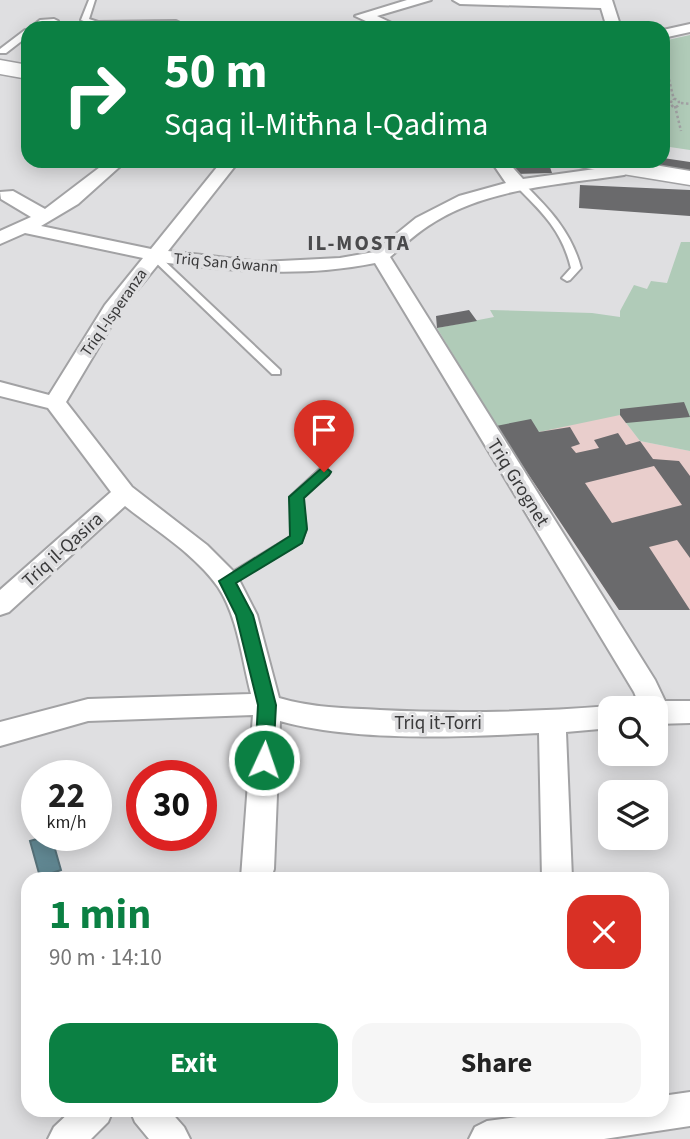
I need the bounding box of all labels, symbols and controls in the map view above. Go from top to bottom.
text: 50 m [164,37,268,107]
icon: right [49,49,140,140]
text: Sqaq il-Mitħna l-Qadima [164,102,488,148]
district label: IL-MOSTA [307,228,411,258]
street label: Triq San Ġwann [173,247,279,279]
street label: Triq l-Isperanza [75,264,152,361]
pin [294,400,354,472]
icon: arrive [305,411,343,449]
street label: Triq Grognet [480,434,556,532]
street label: Triq il-Qasira [16,506,110,594]
map controls [598,696,668,850]
button: search [598,696,668,766]
street label: Triq it-Torri [394,710,482,737]
position arrow [227,723,301,797]
speed limit sign: 30 [126,760,217,851]
text: 22 [48,771,85,821]
button: layers [598,780,668,850]
text: km/h [47,810,86,835]
text: 1 min [49,885,151,945]
button: close [567,895,641,969]
text: 90 m · 14:10 [49,941,162,974]
button: Exit [49,1023,338,1103]
button: Share [352,1023,641,1103]

